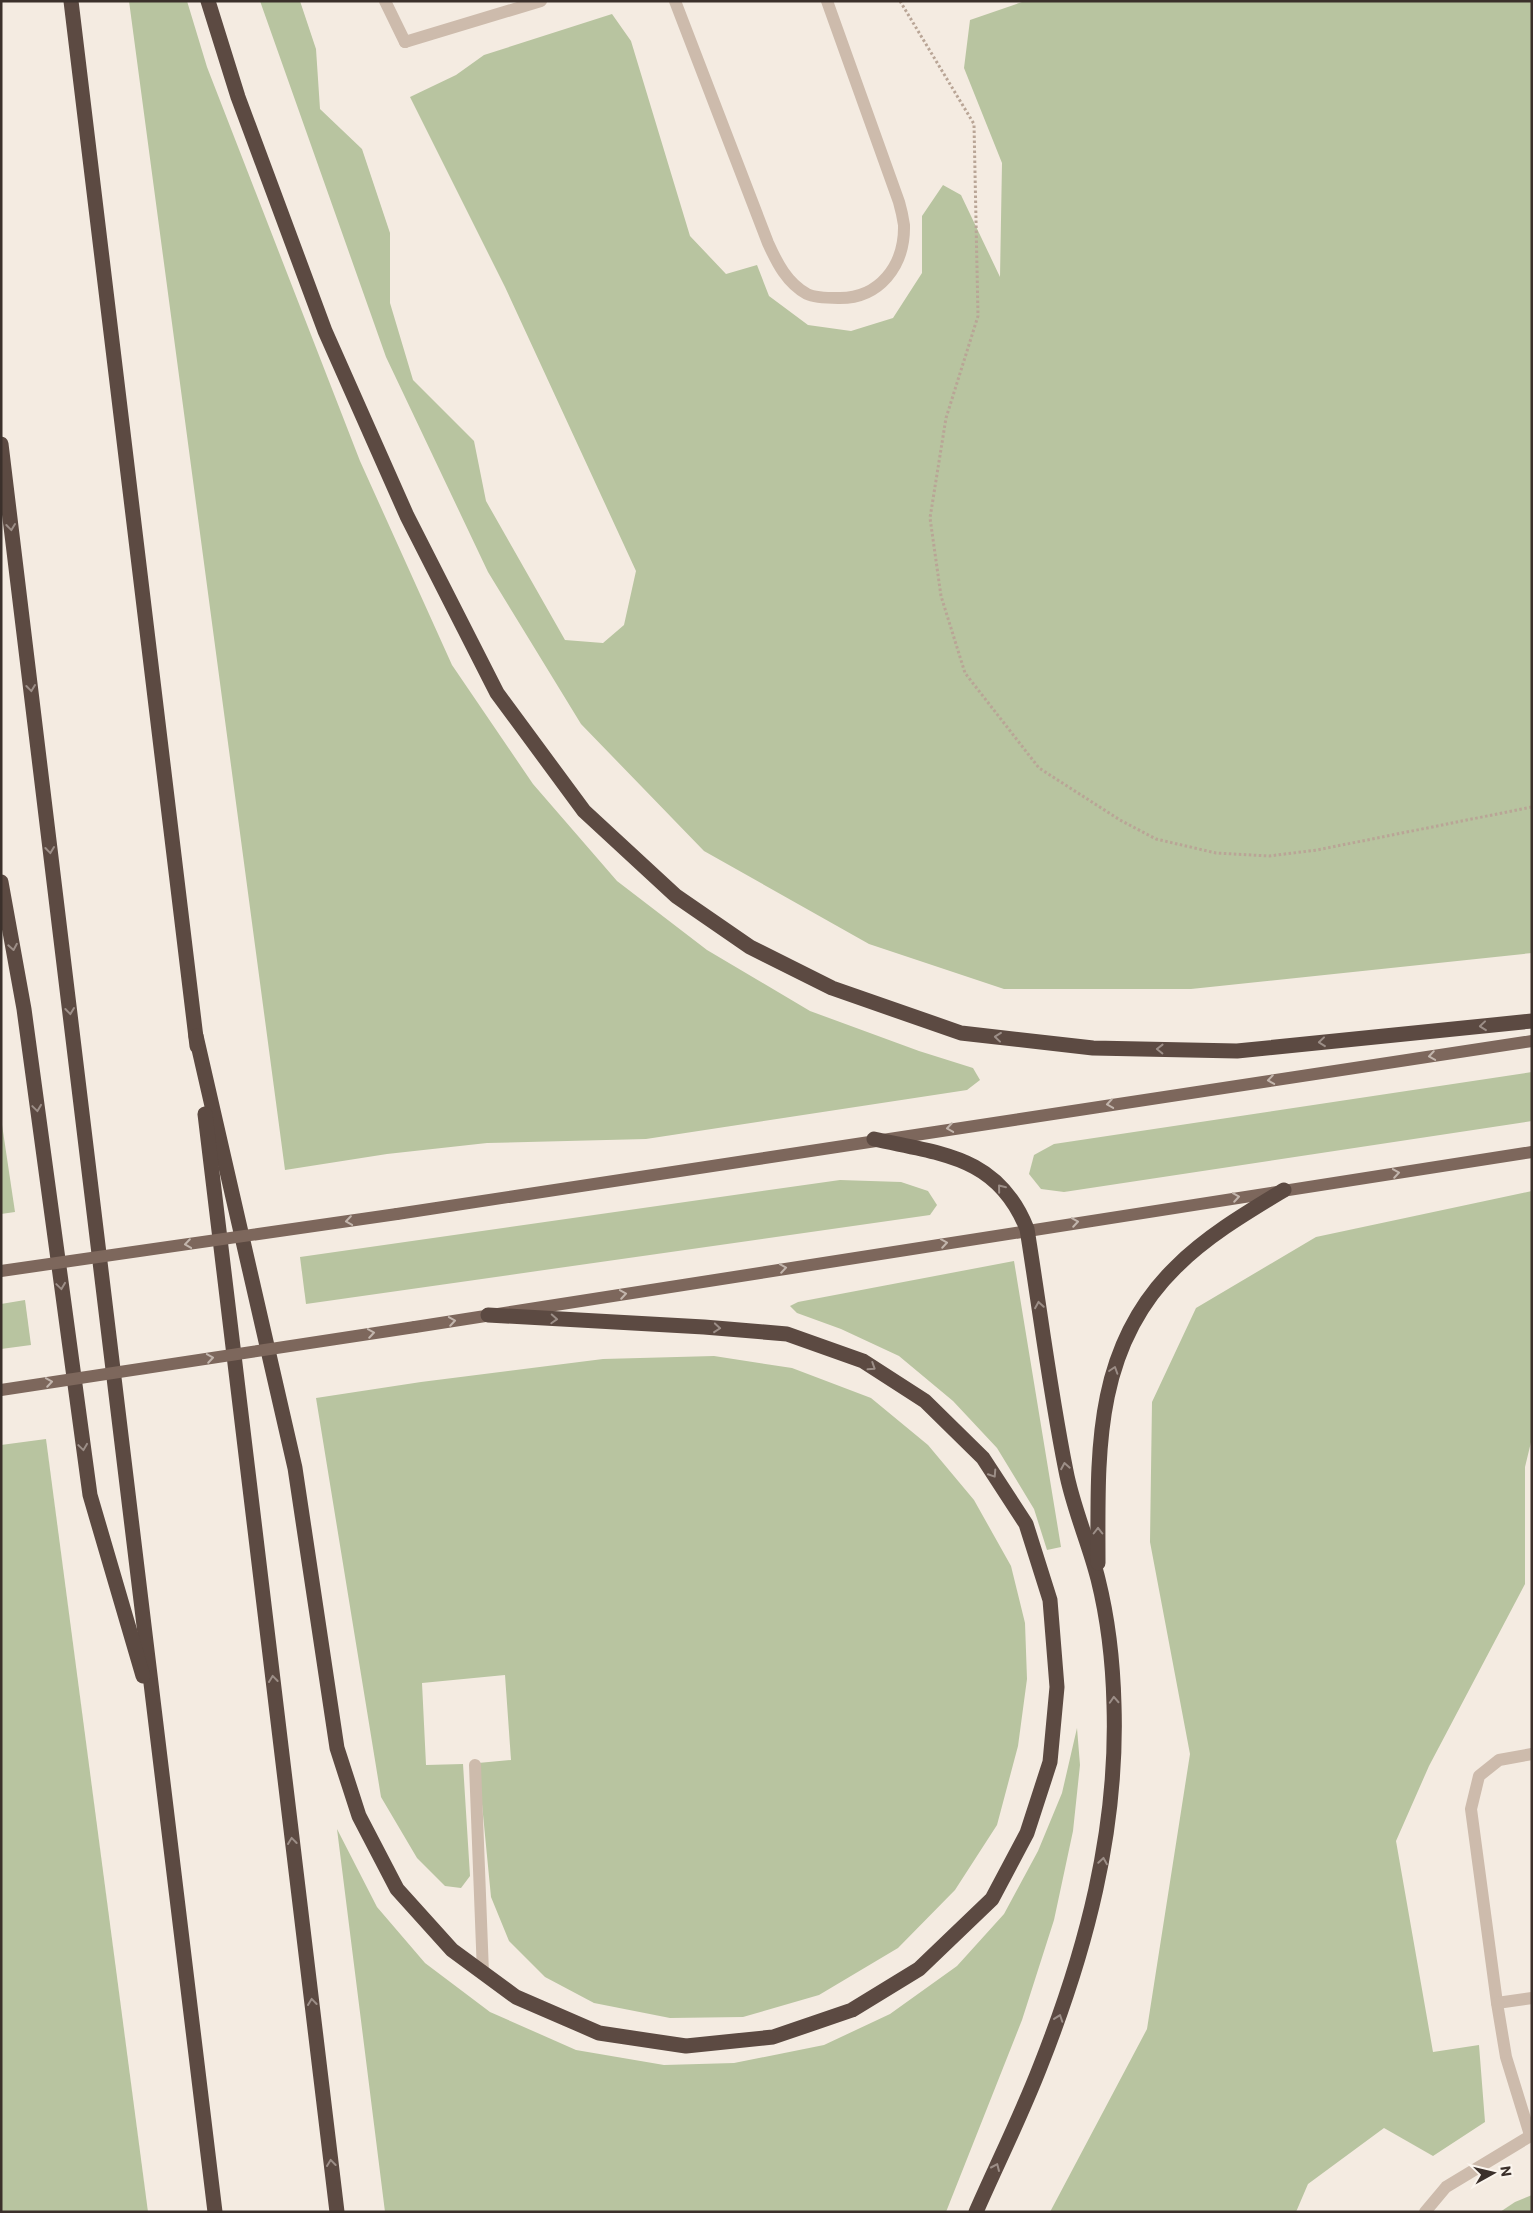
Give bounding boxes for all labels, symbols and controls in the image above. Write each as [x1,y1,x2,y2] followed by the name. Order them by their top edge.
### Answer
[5,523,16,531] one-way arrow
[25,685,36,693] one-way arrow
[44,846,55,854] one-way arrow
[7,943,17,952] one-way arrow
[64,1007,75,1015] one-way arrow
[1479,1020,1487,1031] one-way arrow
[993,1032,1001,1043] one-way arrow
[1317,1036,1325,1047] one-way arrow
[1155,1044,1163,1055] one-way arrow
[1427,1050,1436,1060] one-way arrow
[1267,1074,1275,1085] one-way arrow
[1106,1098,1114,1109] one-way arrow
[31,1104,42,1112] one-way arrow
[945,1122,953,1133] one-way arrow
[1392,1168,1401,1178] one-way arrow
[998,1185,1007,1194] one-way arrow
[1232,1192,1240,1203] one-way arrow
[344,1215,353,1225] one-way arrow
[1072,1217,1080,1228] one-way arrow
[183,1238,191,1249] one-way arrow
[939,1238,948,1248] one-way arrow
[779,1264,788,1274] one-way arrow
[55,1283,66,1291] one-way arrow
[619,1289,627,1300] one-way arrow
[1034,1301,1045,1309] one-way arrow
[551,1313,559,1324] one-way arrow
[448,1316,456,1327] one-way arrow
[713,1322,721,1333] one-way arrow
[366,1329,375,1339] one-way arrow
[206,1353,214,1363] one-way arrow
[867,1361,876,1370] one-way arrow
[1108,1367,1118,1375] one-way arrow
[45,1378,54,1388] one-way arrow
[77,1444,88,1452] one-way arrow
[1061,1461,1071,1470] one-way arrow
[987,1468,996,1477] one-way arrow
[1093,1527,1103,1534] one-way arrow
[268,1675,279,1683] one-way arrow
[1108,1695,1119,1703] one-way arrow
[287,1836,298,1844] one-way arrow
[1097,1857,1107,1866] one-way arrow
[307,1998,318,2006] one-way arrow
[1053,2014,1063,2022] one-way arrow
[1468,2148,1518,2198] north arrow
[326,2159,337,2167] one-way arrow
[989,2163,1000,2172] one-way arrow
[1497,2165,1516,2178] text: N

